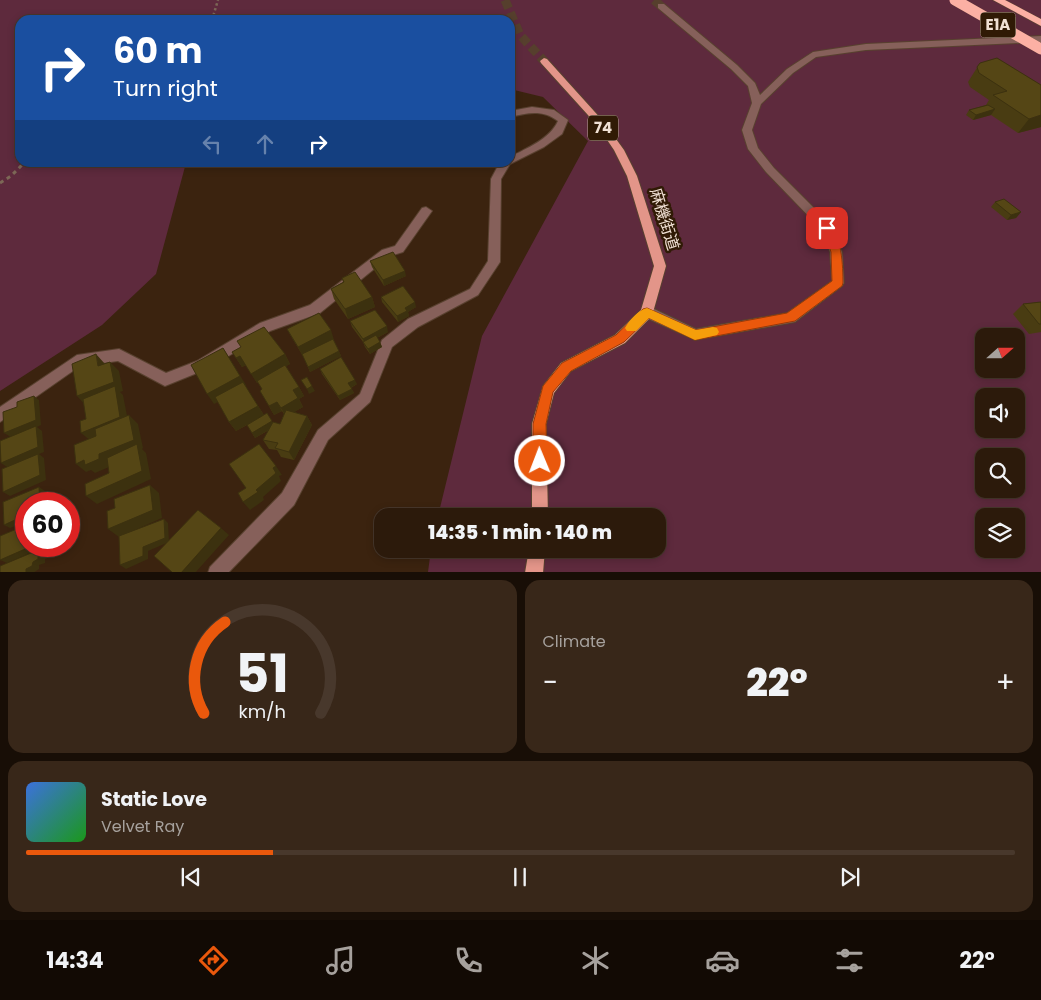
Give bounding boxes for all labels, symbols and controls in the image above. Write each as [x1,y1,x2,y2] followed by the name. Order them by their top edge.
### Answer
[980,12,1016,38] road number: E1A
[113,26,203,75] text: 60 m
[30,35,95,100] icon: right
[113,73,218,104] text: Turn right
[588,116,618,140] road number: 74
[198,130,226,158] icon: left
[251,130,279,158] icon: ahead
[304,130,332,158] icon: right
[644,185,685,253] street label: 麻機街道
[806,207,848,249] pin
[813,214,841,242] icon: arrive
[975,328,1025,378] north arrow
[975,328,1025,558] map controls
[975,388,1025,438] button: sound
[513,434,565,486] position arrow
[975,448,1025,498] button: search
[15,492,80,557] speed limit sign: 60
[975,508,1025,558] button: layers
[428,519,612,546] text: 14:35 · 1 min · 140 m
[543,630,606,653] text: Climate
[236,637,289,710] text: 51
[746,656,808,709] text: 22°
[543,663,558,702] text: −
[996,663,1015,702] text: +
[238,699,286,724] text: km/h
[101,786,207,813] text: Static Love
[101,815,184,838] text: Velvet Ray
[177,863,205,891] icon: previous
[506,863,534,891] icon: pause
[836,863,864,891] icon: next
[196,943,231,978] icon: directions
[323,943,358,978] icon: music
[451,943,486,978] icon: phone
[578,943,613,978] icon: climate
[705,943,740,978] icon: car
[832,943,867,978] icon: filters
[46,945,104,976] text: 14:34
[960,945,995,976] text: 22°

